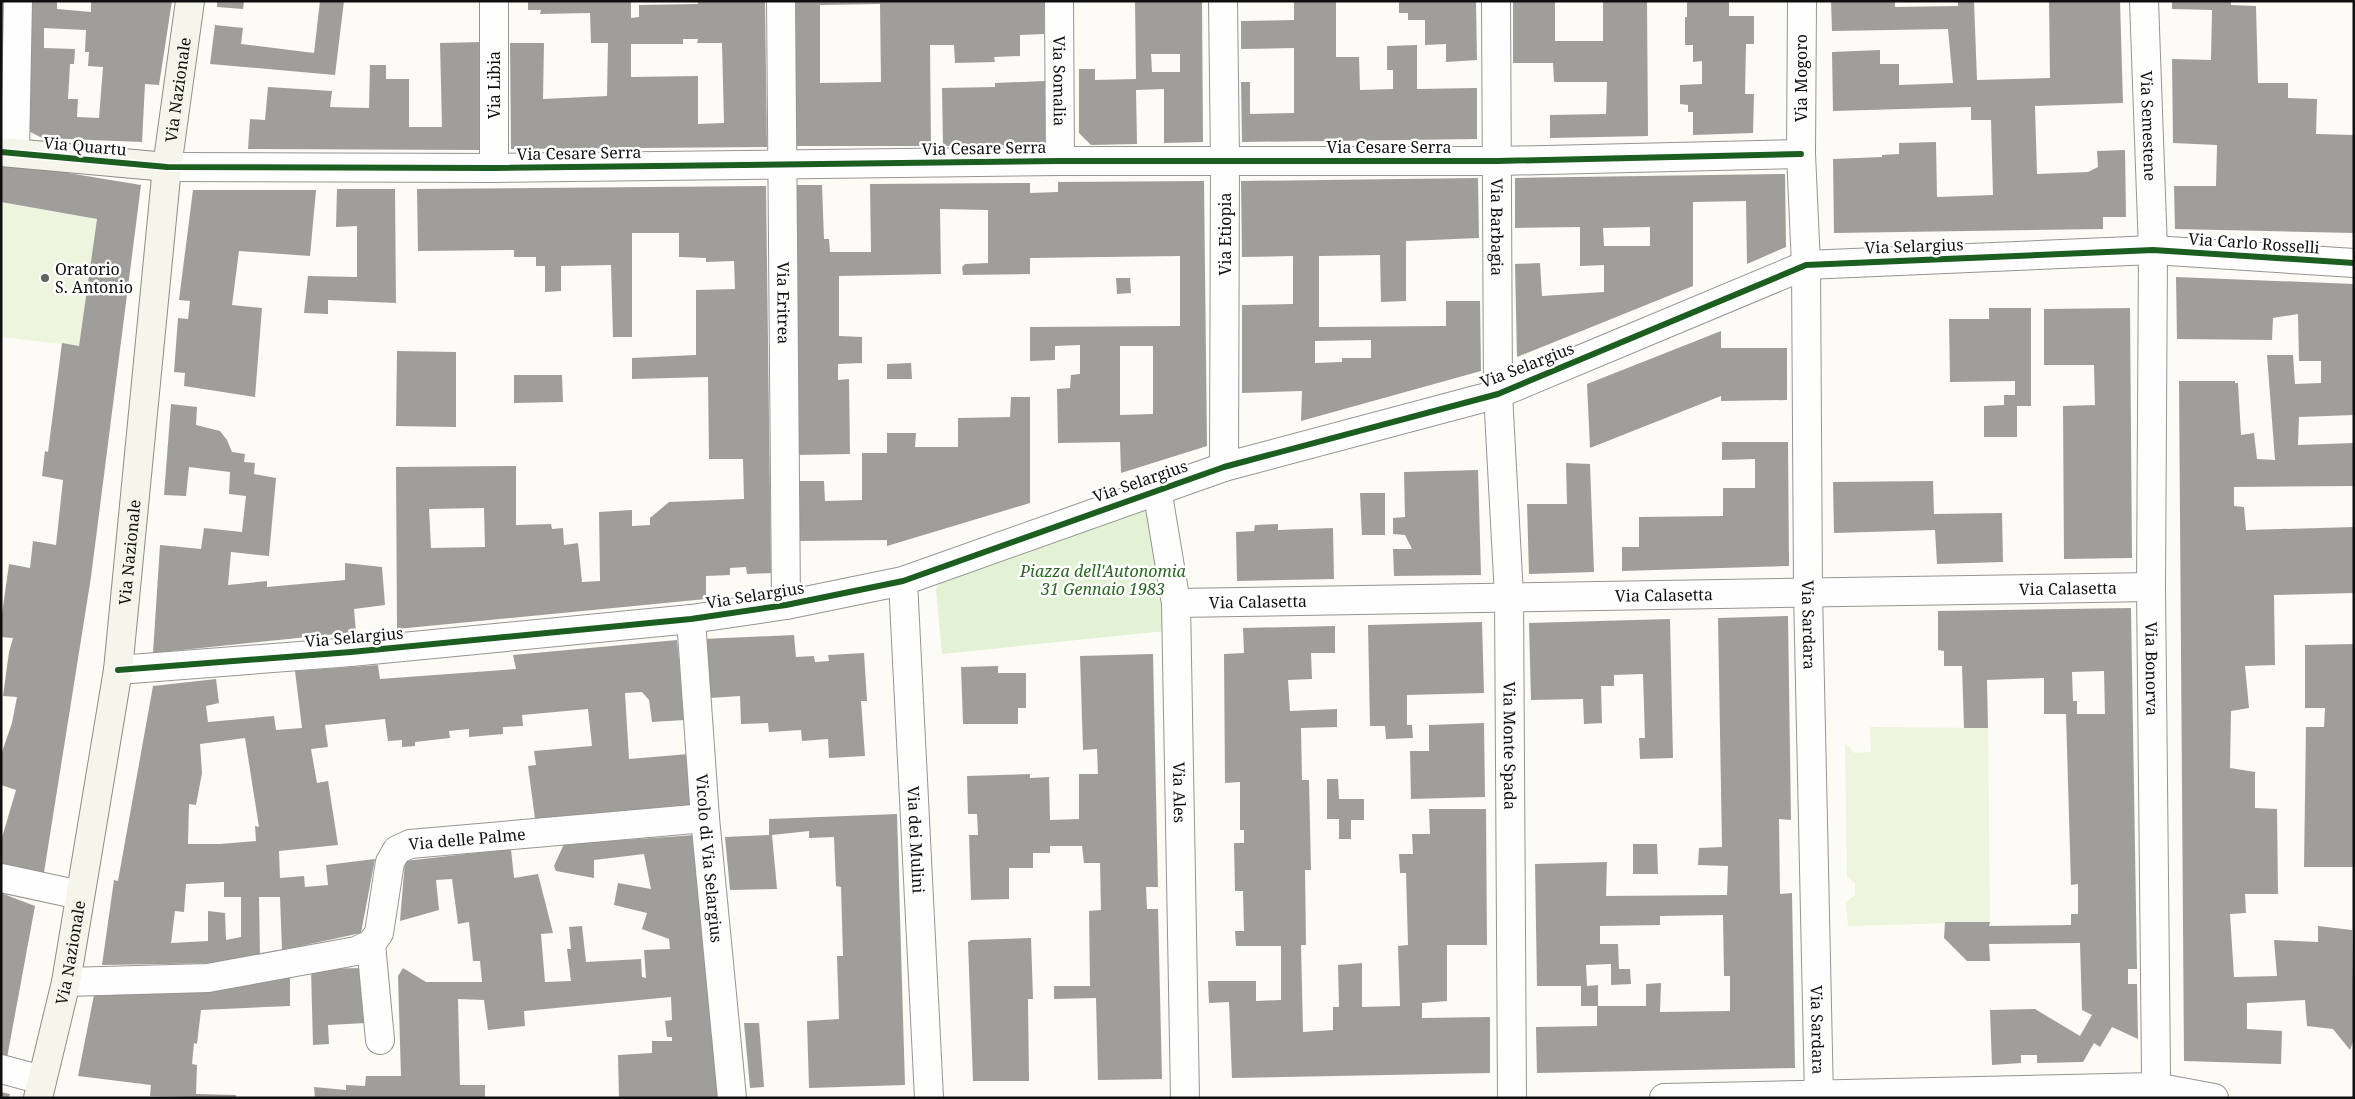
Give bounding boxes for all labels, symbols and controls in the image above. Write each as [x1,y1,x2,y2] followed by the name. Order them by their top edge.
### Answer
[1790,34,1812,122] street label: Via Mogoro
[160,36,196,144] street label: Via Nazionale
[1048,36,1071,126] street label: Via Somalia
[483,51,505,119] street label: Via Libia
[2136,70,2162,181] street label: Via Semestene
[42,131,128,161] street label: Via Quartu
[921,136,1047,160] street label: Via Cesare Serra
[1327,136,1451,158] street label: Via Cesare Serra
[516,141,642,165] street label: Via Cesare Serra
[1486,178,1508,276] street label: Via Barbagia
[1214,193,1236,276] street label: Via Etiopia
[2188,227,2320,259] street label: Via Carlo Rosselli
[1864,233,1964,259] street label: Via Selargius
[55,258,133,298] place label: Oratorio S. Antonio
[772,262,795,344] street label: Via Eritrea
[39,272,51,284] marker: Oratorio S. Antonio
[1477,337,1577,393] street label: Via Selargius
[1090,454,1190,508] street label: Via Selargius
[113,498,146,606] street label: Via Nazionale
[1019,560,1187,600] park label: Piazza dell'Autonomia 31 Gennaio 1983
[704,576,806,614] street label: Via Selargius
[2019,577,2117,600] street label: Via Calasetta
[1797,580,1821,670] street label: Via Sardara
[1615,583,1713,607] street label: Via Calasetta
[1209,590,1307,613] street label: Via Calasetta
[304,622,404,652] street label: Via Selargius
[2140,622,2163,716] street label: Via Bonorva
[1499,681,1521,810] street label: Via Monte Spada
[1168,762,1191,823] street label: Via Ales
[691,773,728,944] street label: Vicolo di Via Selargius
[902,785,930,894] street label: Via dei Mulini
[408,823,527,855] street label: Via delle Palme
[50,899,90,1007] street label: Via Nazionale
[1806,985,1829,1075] street label: Via Sardara

